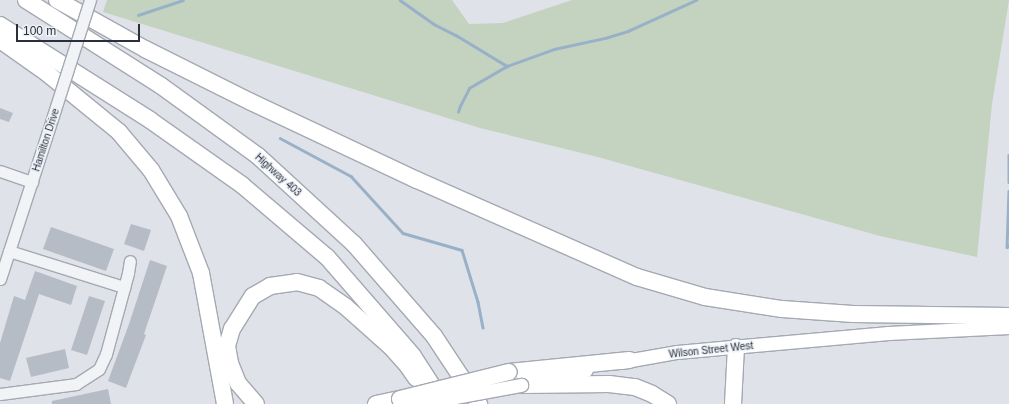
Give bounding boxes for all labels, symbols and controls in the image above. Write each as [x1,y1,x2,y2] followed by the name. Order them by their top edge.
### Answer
[18,16,142,42] scale bar
[23,24,56,38] text: 100 m
[30,107,62,173] street label: Hamilton Drive
[253,151,303,199] street label: Highway 403
[668,340,754,360] street label: Wilson Street West

